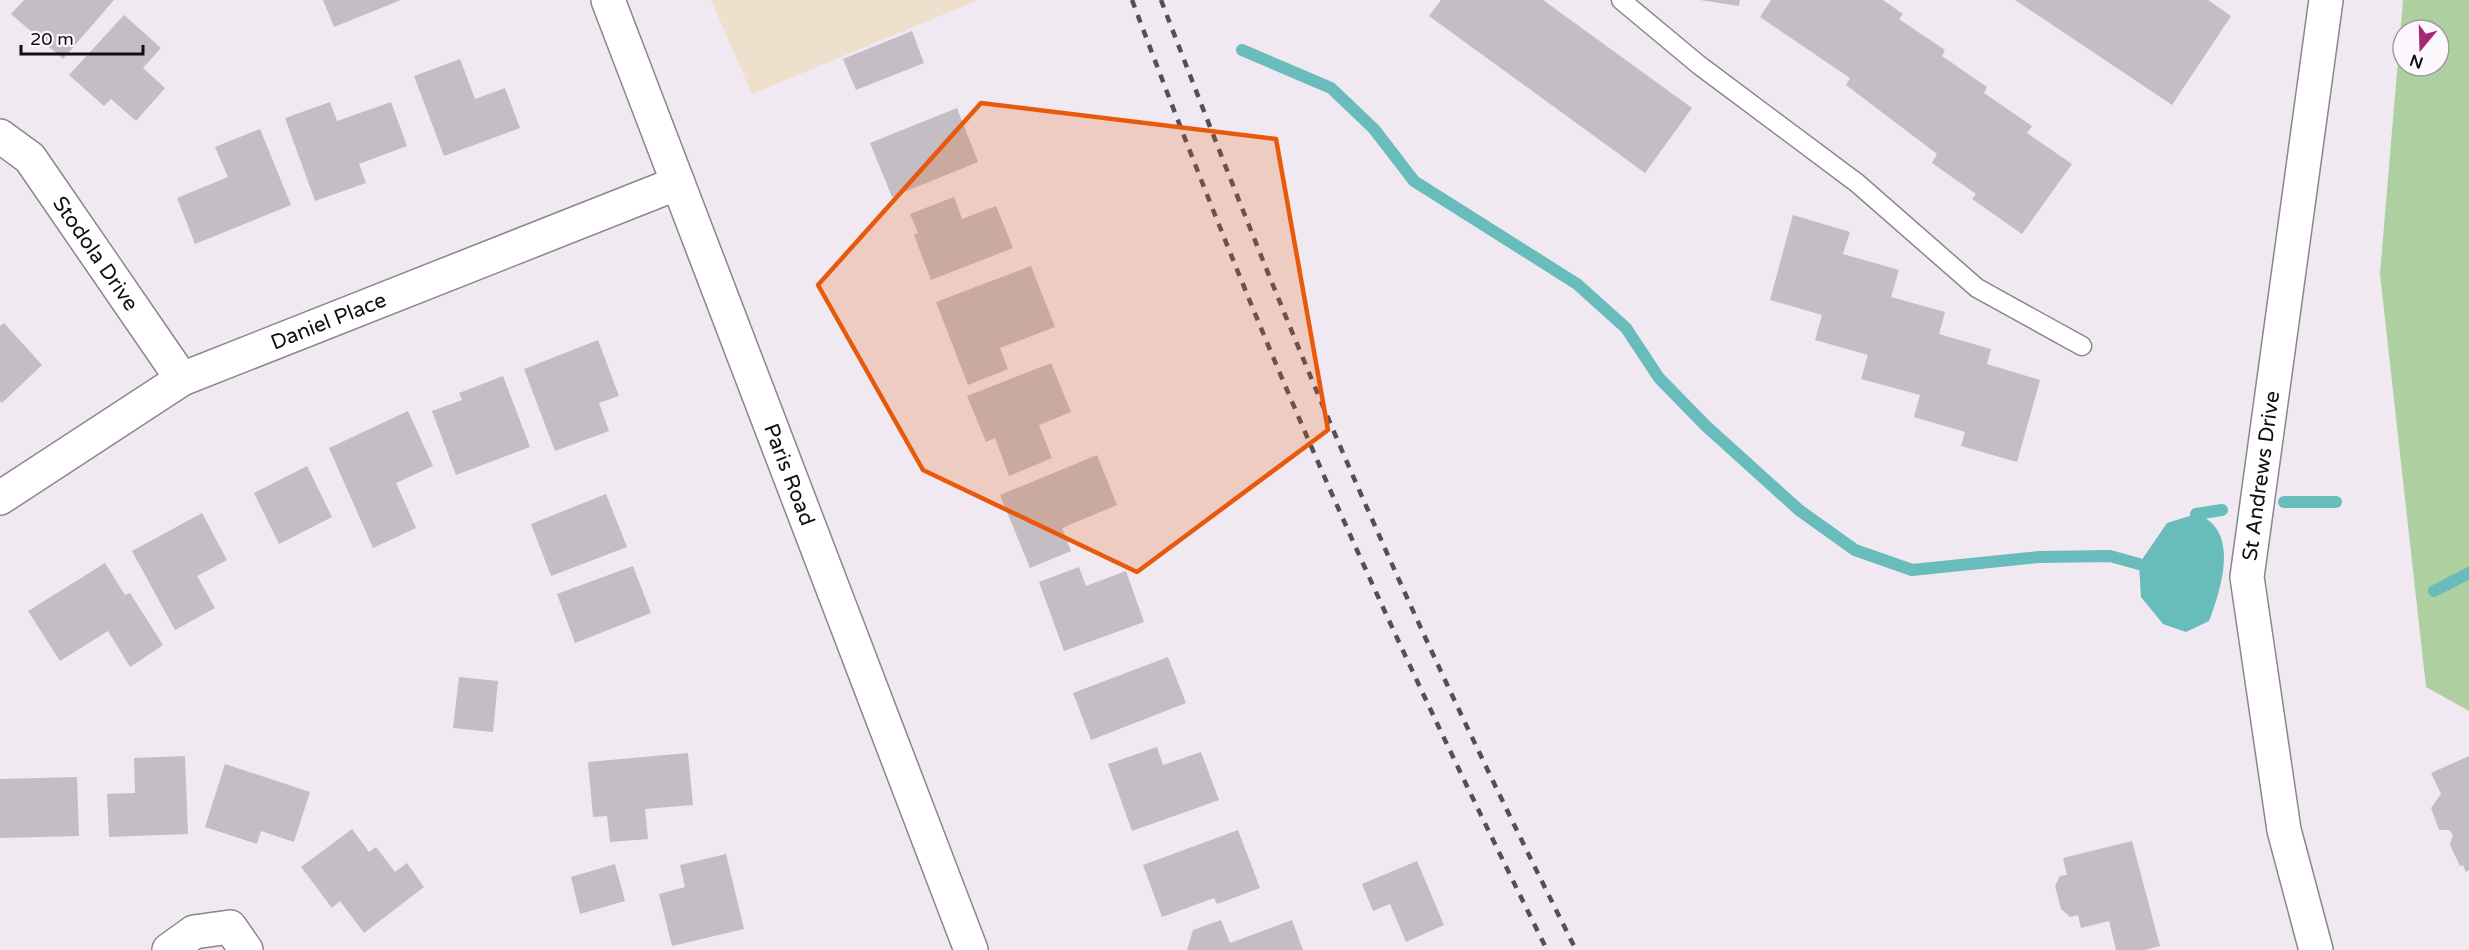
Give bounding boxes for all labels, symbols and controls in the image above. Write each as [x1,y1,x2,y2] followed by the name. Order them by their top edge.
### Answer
[21,18,142,56] scale bar
[2391,18,2451,78] north arrow
[30,28,74,50] text: 20 m
[2407,50,2426,73] text: N
[48,191,144,316] street label: Stodola Drive
[267,287,390,355] street label: Daniel Place
[2237,389,2285,562] street label: St Andrews Drive
[759,420,820,529] street label: Paris Road

